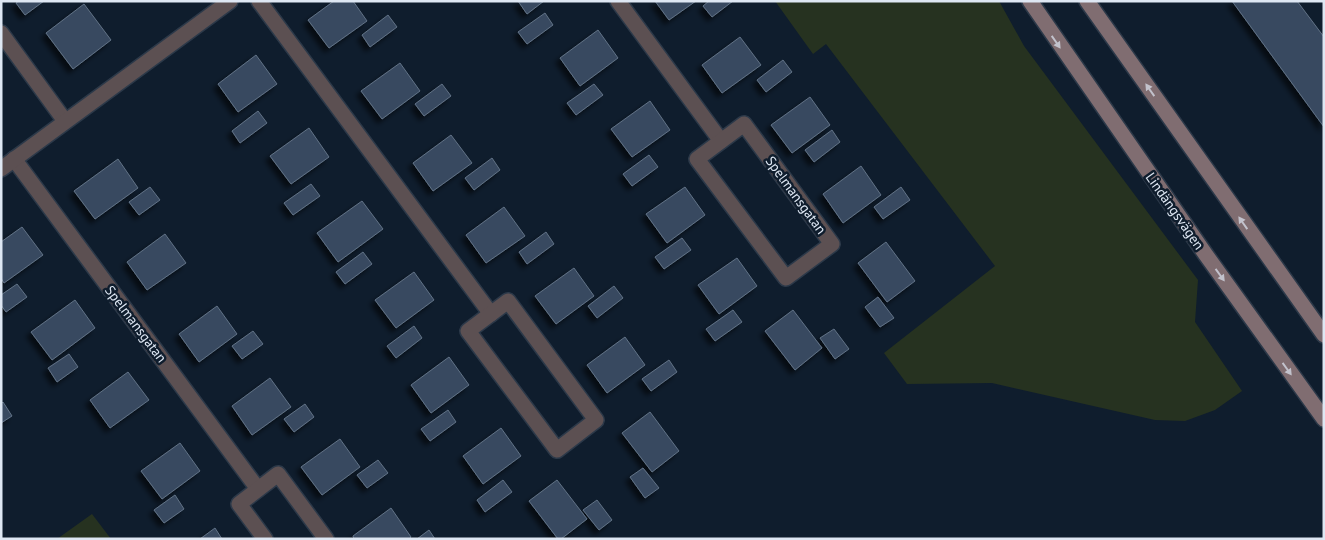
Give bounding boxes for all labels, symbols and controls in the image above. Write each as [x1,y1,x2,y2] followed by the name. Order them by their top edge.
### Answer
[1051,35,1061,49] one-way arrow
[1145,83,1155,97] one-way arrow
[762,153,830,237] street label: Spelmansgatan
[1142,169,1208,253] street label: Lindängsvägen
[1238,216,1248,230] one-way arrow
[1215,268,1225,282] one-way arrow
[101,282,171,366] street label: Spelmansgatan
[1282,362,1292,376] one-way arrow

